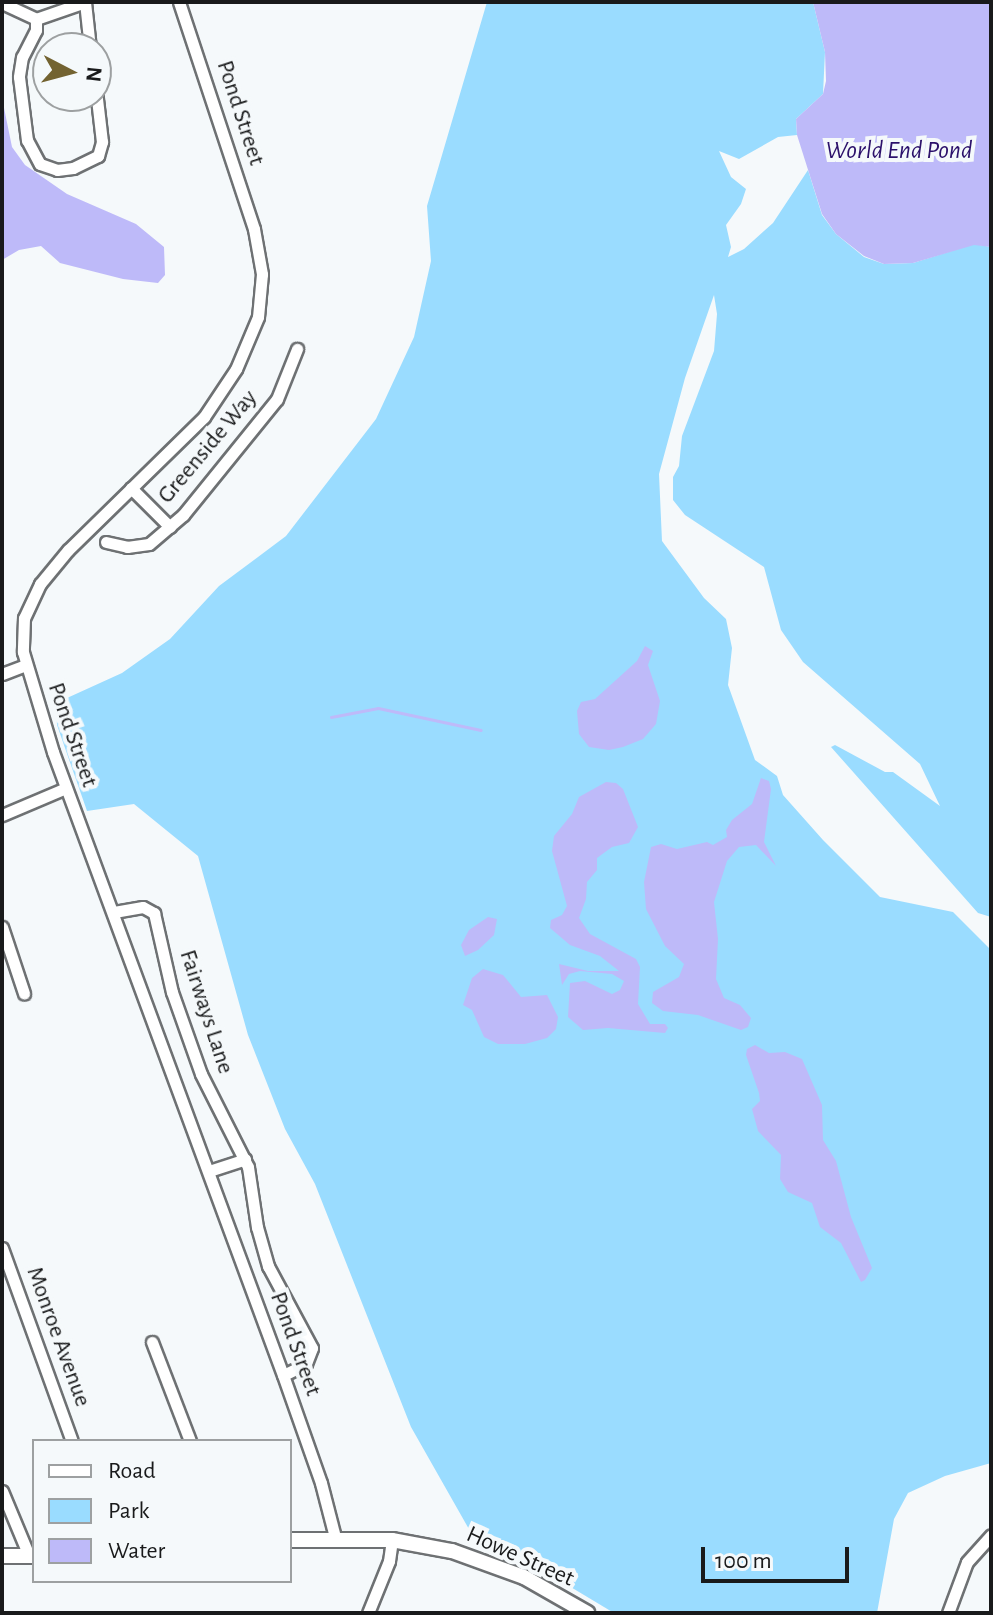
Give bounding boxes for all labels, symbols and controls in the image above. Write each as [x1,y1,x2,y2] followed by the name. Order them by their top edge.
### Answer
[32,32,112,112] north arrow
[210,57,270,169] street label: Pond Street
[82,66,106,83] text: N
[826,135,972,167] water label: World End Pond
[152,384,264,510] street label: Greenside Way
[41,679,103,791] street label: Pond Street
[172,946,240,1078] street label: Fairways Lane
[19,1263,97,1411] street label: Monroe Avenue
[263,1288,327,1400] street label: Pond Street
[32,1439,292,1583] legend
[108,1459,156,1483] text: Road
[108,1499,149,1523] text: Park
[462,1521,578,1593] street label: Howe Street
[705,1531,853,1581] scale bar
[108,1539,165,1563] text: Water
[715,1549,772,1573] text: 100 m

